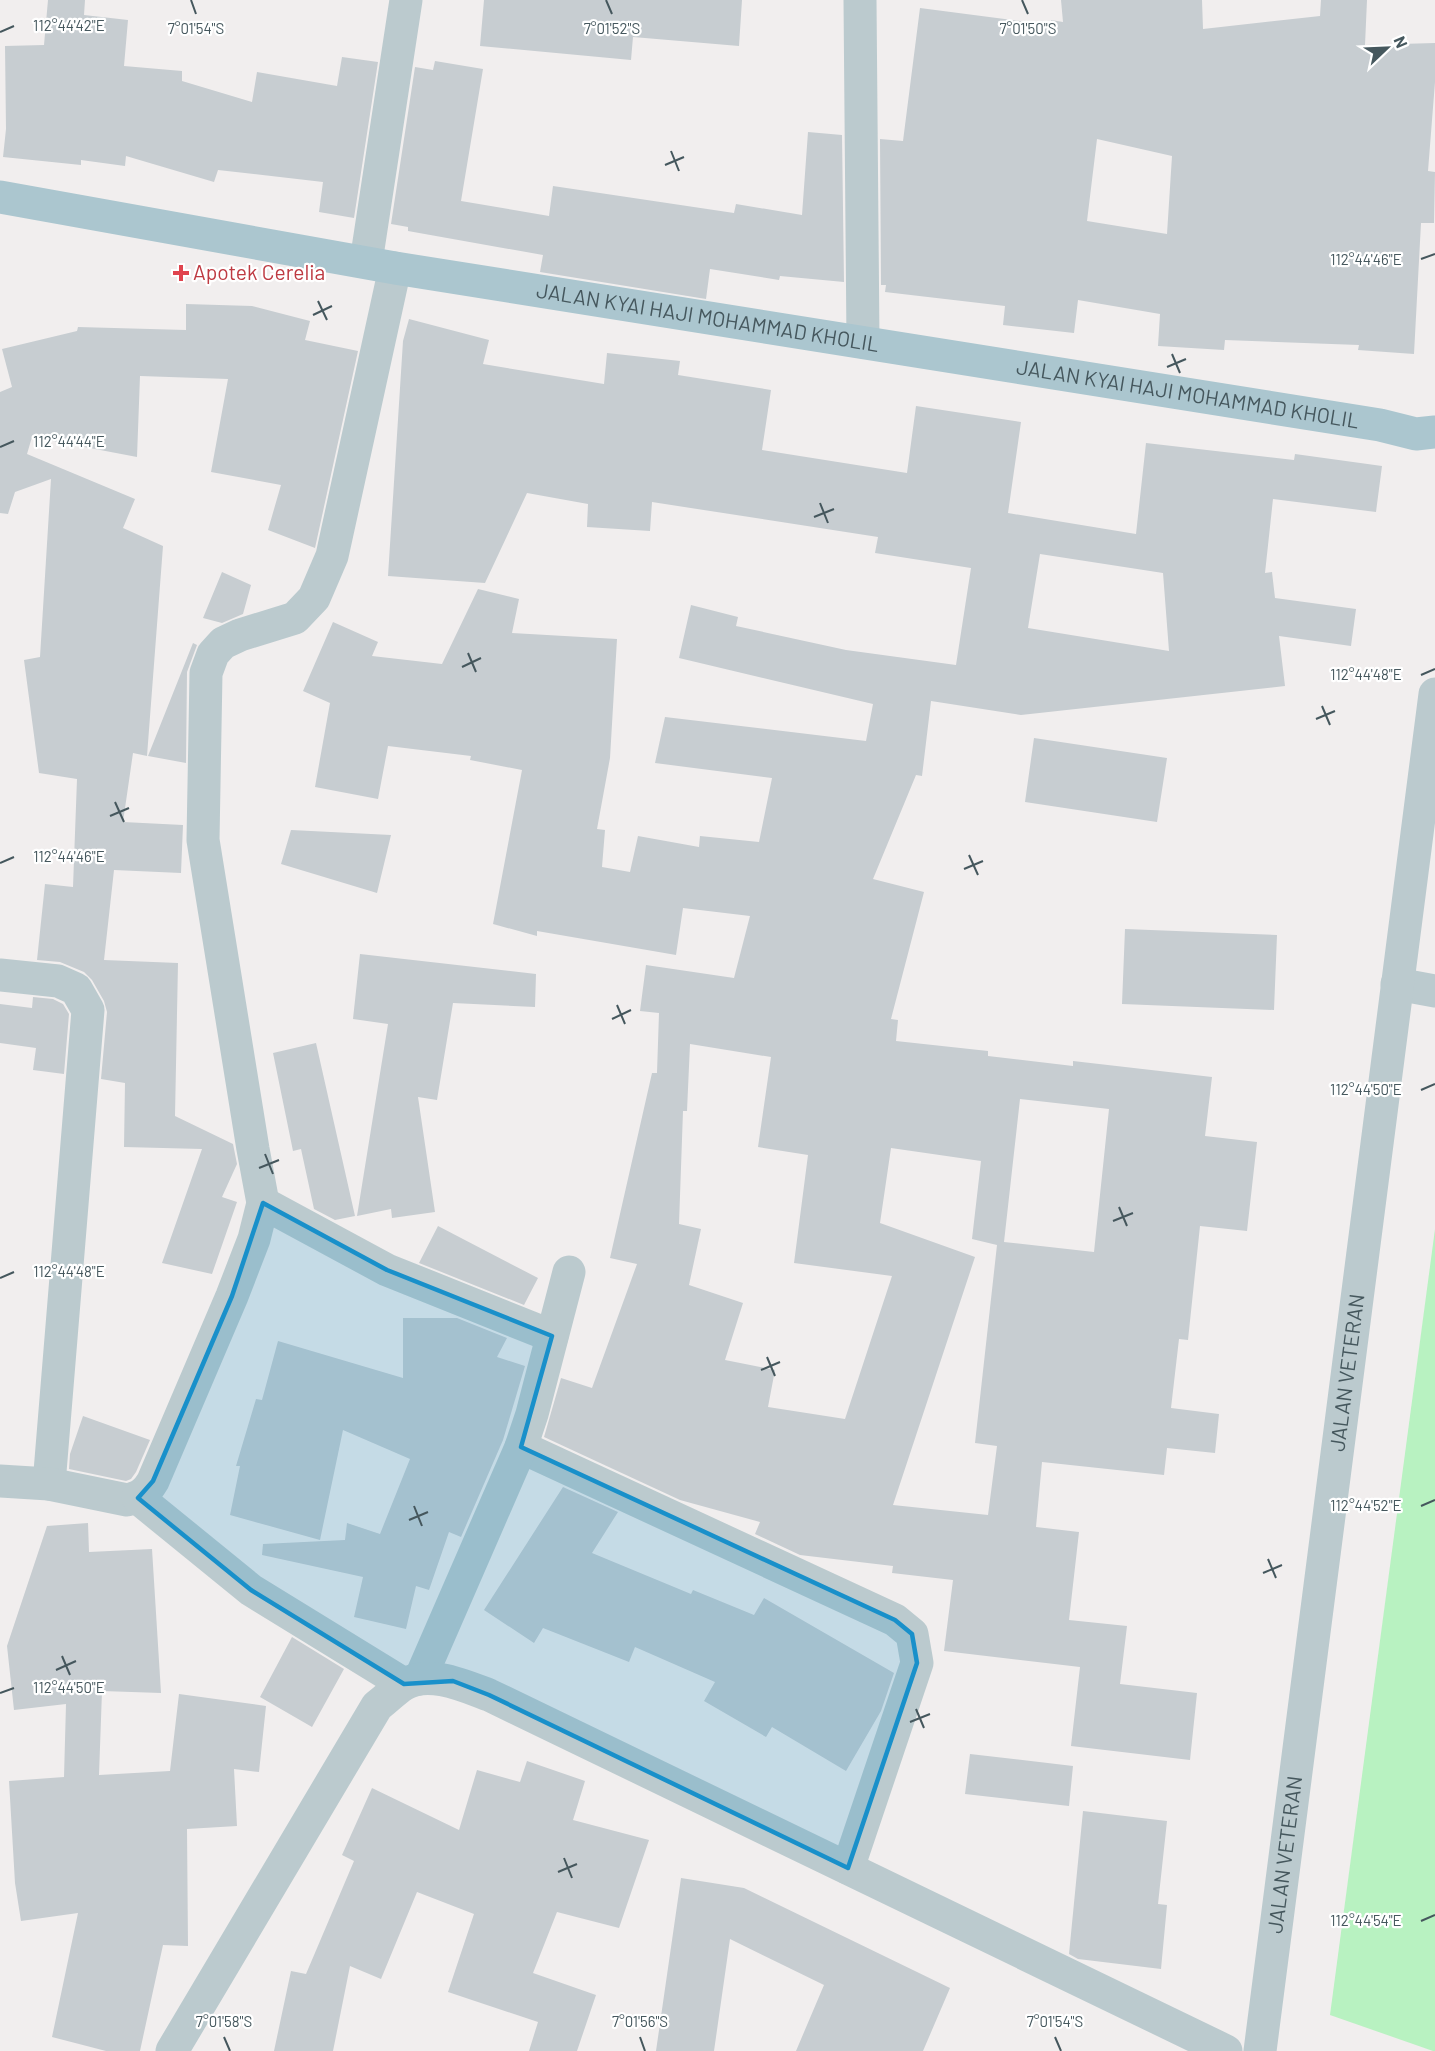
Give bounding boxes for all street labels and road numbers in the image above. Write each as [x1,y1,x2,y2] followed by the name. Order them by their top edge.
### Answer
[535,277,881,356] street label: JALAN KYAI HAJI MOHAMMAD KHOLIL
[1015,353,1361,432] street label: JALAN KYAI HAJI MOHAMMAD KHOLIL
[1323,1292,1369,1453] street label: JALAN VETERAN
[1261,1774,1306,1935] street label: JALAN VETERAN

